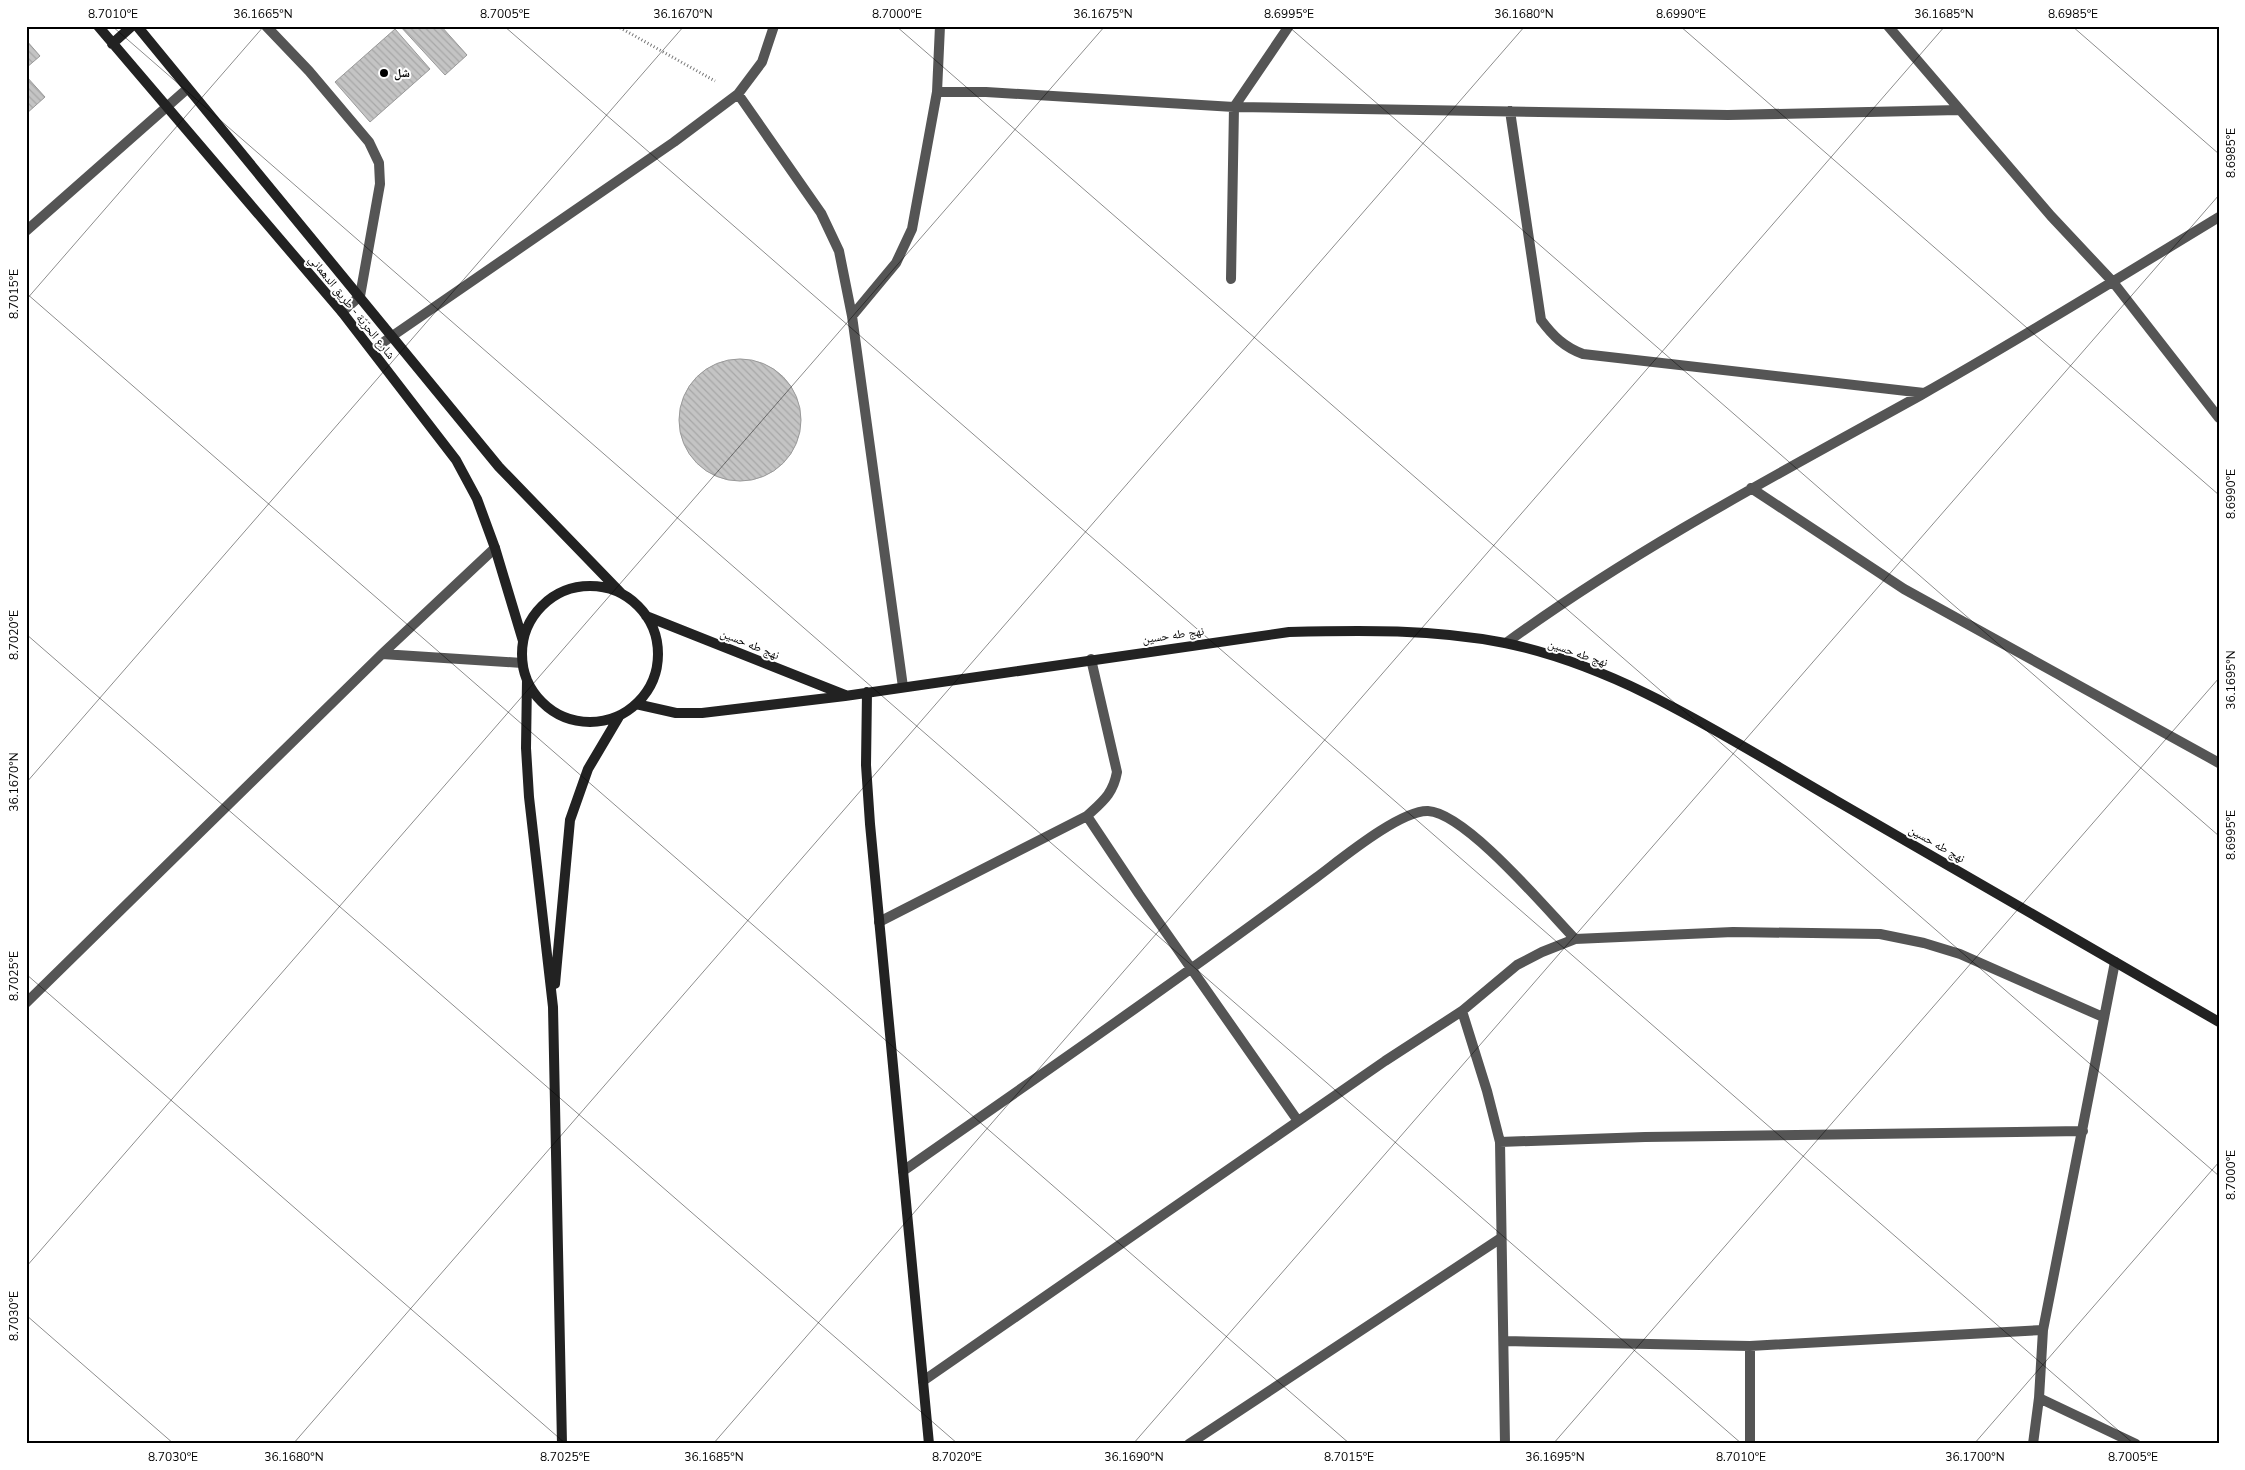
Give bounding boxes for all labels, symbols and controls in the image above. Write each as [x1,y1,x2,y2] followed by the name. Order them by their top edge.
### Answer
[88,6,138,22] text: 8.7010°E
[233,6,293,22] text: 36.1665°N
[480,6,530,22] text: 8.7005°E
[653,6,713,22] text: 36.1670°N
[872,6,922,22] text: 8.7000°E
[1073,6,1133,22] text: 36.1675°N
[1264,6,1314,22] text: 8.6995°E
[1494,6,1554,22] text: 36.1680°N
[1656,6,1706,22] text: 8.6990°E
[1914,6,1974,22] text: 36.1685°N
[2048,6,2098,22] text: 8.6985°E
[394,65,410,81] place label: شل
[378,67,390,79] marker: شل
[2223,128,2239,178] text: 8.6985°E
[303,252,399,364] street label: شارع الحرّيّة - طريق الدهماني
[6,269,22,319] text: 8.7015°E
[2223,469,2239,519] text: 8.6990°E
[6,610,22,660] text: 8.7020°E
[1141,623,1205,647] street label: نهج طه حسين
[718,625,782,663] street label: نهج طه حسين
[1546,635,1610,671] street label: نهج طه حسين
[2223,650,2239,710] text: 36.1695°N
[6,752,22,812] text: 36.1670°N
[2223,810,2239,860] text: 8.6995°E
[1906,821,1968,867] street label: نهج طه حسين
[6,951,22,1001] text: 8.7025°E
[2223,1150,2239,1200] text: 8.7000°E
[6,1291,22,1341] text: 8.7030°E
[148,1449,198,1465] text: 8.7030°E
[264,1449,324,1465] text: 36.1680°N
[540,1449,590,1465] text: 8.7025°E
[684,1449,744,1465] text: 36.1685°N
[932,1449,982,1465] text: 8.7020°E
[1104,1449,1164,1465] text: 36.1690°N
[1324,1449,1374,1465] text: 8.7015°E
[1525,1449,1585,1465] text: 36.1695°N
[1716,1449,1766,1465] text: 8.7010°E
[1945,1449,2005,1465] text: 36.1700°N
[2108,1449,2158,1465] text: 8.7005°E

